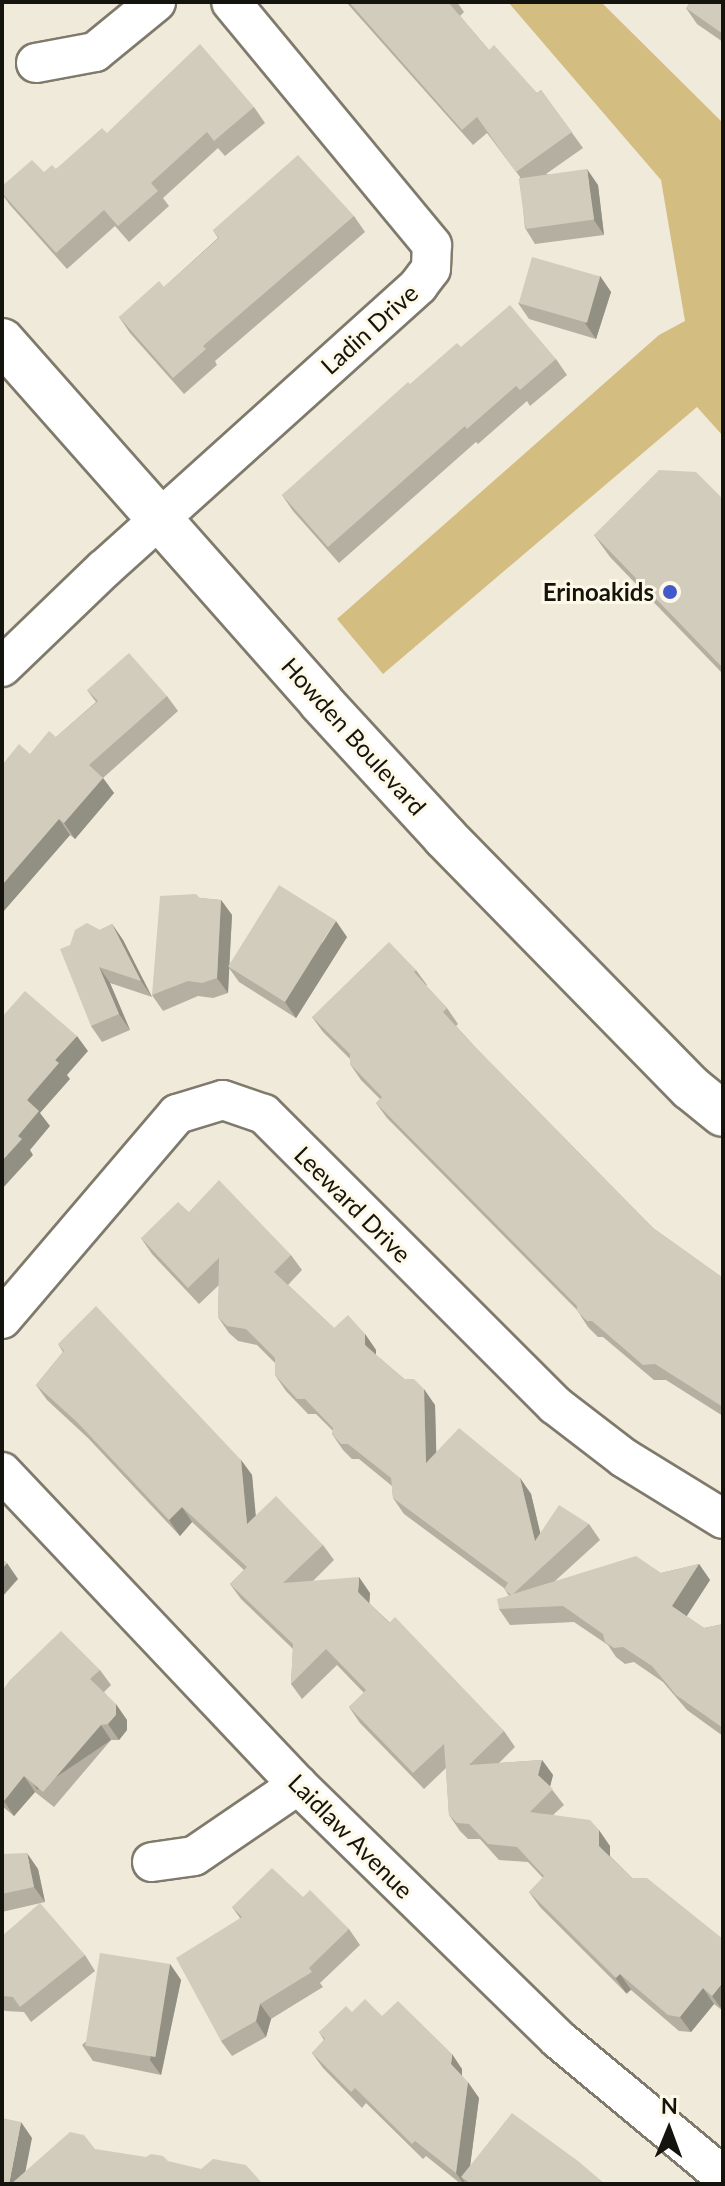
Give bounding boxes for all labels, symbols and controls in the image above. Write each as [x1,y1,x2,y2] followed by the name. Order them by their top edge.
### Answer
[315,278,423,380] street label: Ladin Drive
[543,578,654,606] place label: Erinoakids
[661,583,679,601] marker: Erinoakids
[276,651,432,821] street label: Howden Boulevard
[289,1140,417,1268] street label: Leeward Drive
[282,1767,420,1905] street label: Laidlaw Avenue
[629,2090,709,2170] north arrow
[661,2092,678,2119] text: N

